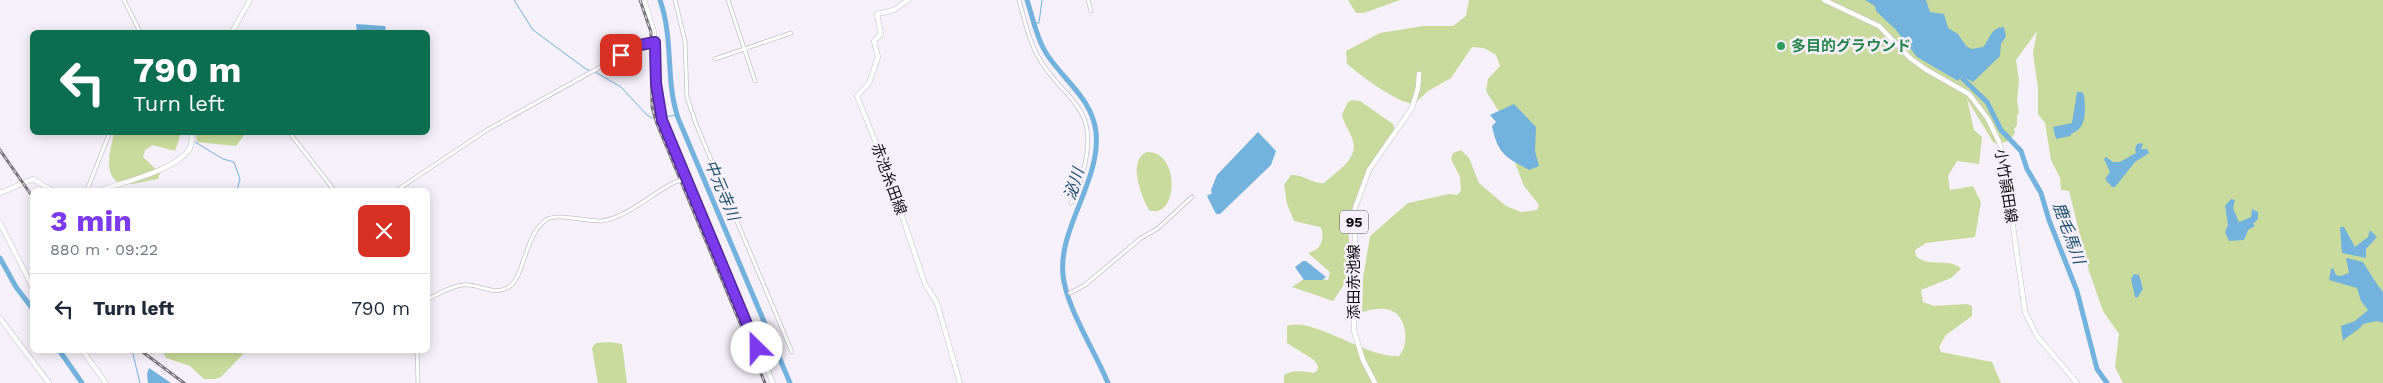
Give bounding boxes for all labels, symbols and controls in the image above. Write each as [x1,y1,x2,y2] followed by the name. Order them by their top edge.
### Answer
[600,34,642,76] pin
[1791,37,1911,55] place label: 多目的グラウンド
[1775,40,1787,52] marker: 多目的グラウンド
[607,41,635,69] icon: arrive
[133,49,241,91] text: 790 m
[50,50,115,115] icon: left
[133,91,225,116] text: Turn left
[868,141,910,217] street label: 赤池糸田線
[1991,148,2021,224] street label: 小竹頴田線
[701,157,744,225] water label: 中元寺川
[1060,164,1088,202] water label: 泌川
[2049,200,2090,268] water label: 鹿毛馬川
[50,203,132,238] text: 3 min
[358,205,410,257] button: close
[1340,210,1368,233] road number: 95
[50,240,158,259] text: 880 m · 09:22
[1345,244,1363,320] street label: 添田赤池線
[50,295,78,323] icon: left
[93,297,174,320] text: Turn left
[351,297,410,320] text: 790 m
[730,321,782,373] position arrow

